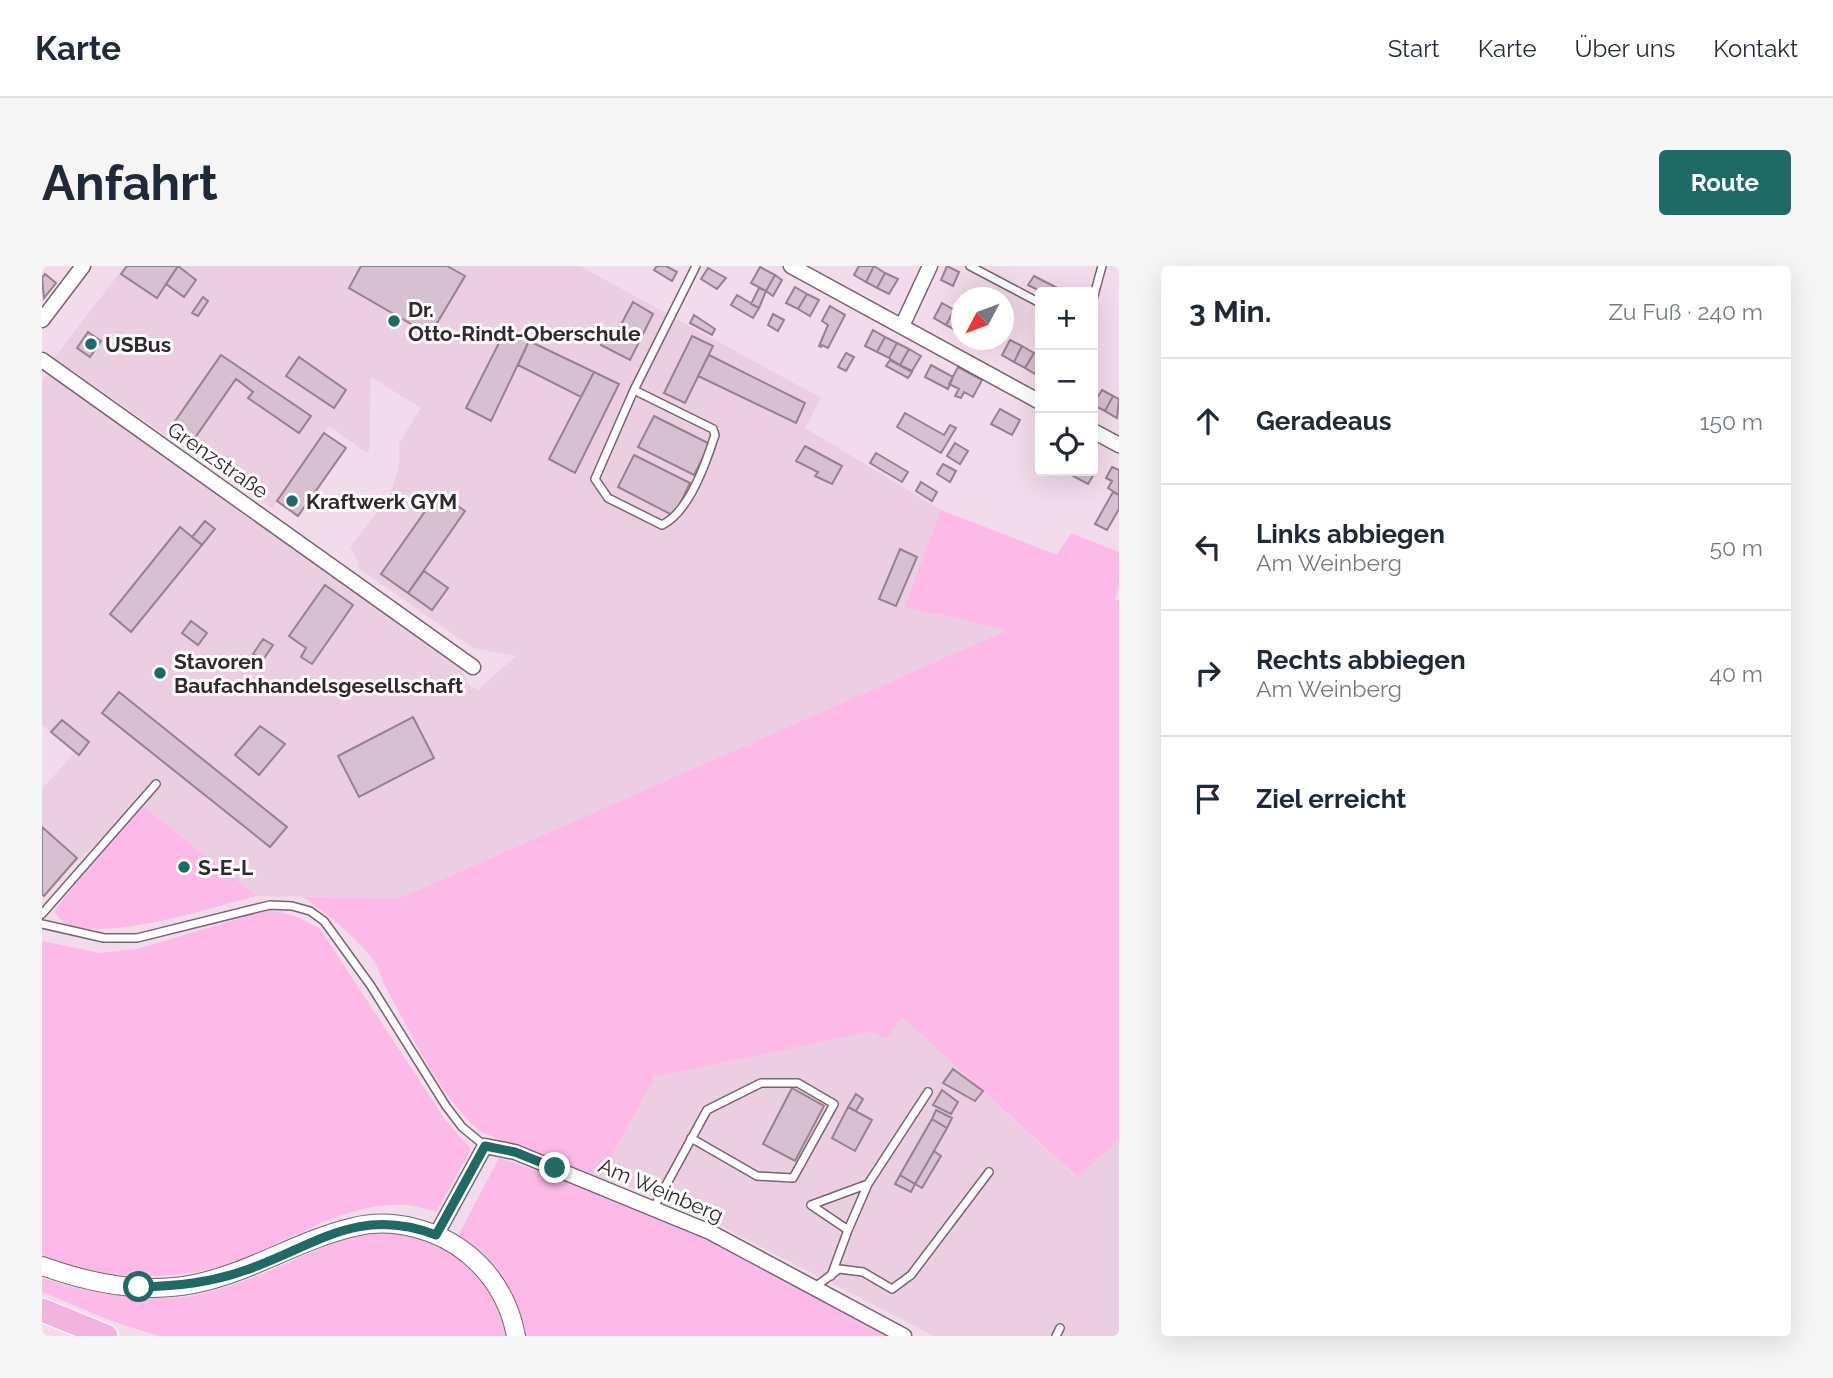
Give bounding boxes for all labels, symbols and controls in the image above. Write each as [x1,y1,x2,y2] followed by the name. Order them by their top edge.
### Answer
[35,29,121,68] text: Karte
[1388,34,1440,63] text: Start
[1478,34,1537,63] text: Karte
[1575,34,1675,63] text: Über uns
[1713,34,1798,63] text: Kontakt
[1659,150,1791,215] button: Route
[42,154,218,211] text: Anfahrt
[951,287,1014,350] north arrow
[1035,287,1098,476] map controls
[1035,287,1098,350] button: +
[1189,294,1271,329] text: 3 Min.
[408,297,641,346] place label: Dr. Otto-Rindt-Oberschule
[1608,298,1763,325] text: Zu Fuß · 240 m
[386,313,402,329] marker: Dr. Otto-Rindt-Oberschule
[105,332,171,357] place label: USBus
[83,336,99,352] marker: USBus
[1035,350,1098,413] button: −
[1189,402,1227,440] icon: ahead
[1256,406,1392,436] text: Geradeaus
[1700,408,1763,435] text: 150 m
[1035,413,1098,476] button: locate
[163,416,273,504] street label: Grenzstraße
[306,489,457,514] place label: Kraftwerk GYM
[284,493,300,509] marker: Kraftwerk GYM
[1256,519,1445,549] text: Links abbiegen
[1189,528,1227,566] icon: left
[1709,534,1763,561] text: 50 m
[1256,549,1402,576] text: Am Weinberg
[1256,645,1466,675] text: Rechts abbiegen
[174,649,463,698] place label: Stavoren Baufachhandelsgesellschaft
[1189,654,1227,692] icon: right
[1709,660,1763,687] text: 40 m
[152,665,168,681] marker: Stavoren Baufachhandelsgesellschaft
[1256,675,1402,702] text: Am Weinberg
[1189,780,1227,818] icon: arrive
[1256,784,1406,814] text: Ziel erreicht
[198,855,254,880] place label: S-E-L
[176,859,192,875] marker: S-E-L
[539,1152,570,1183] route end
[595,1152,727,1228] street label: Am Weinberg
[123,1271,154,1302] route start

